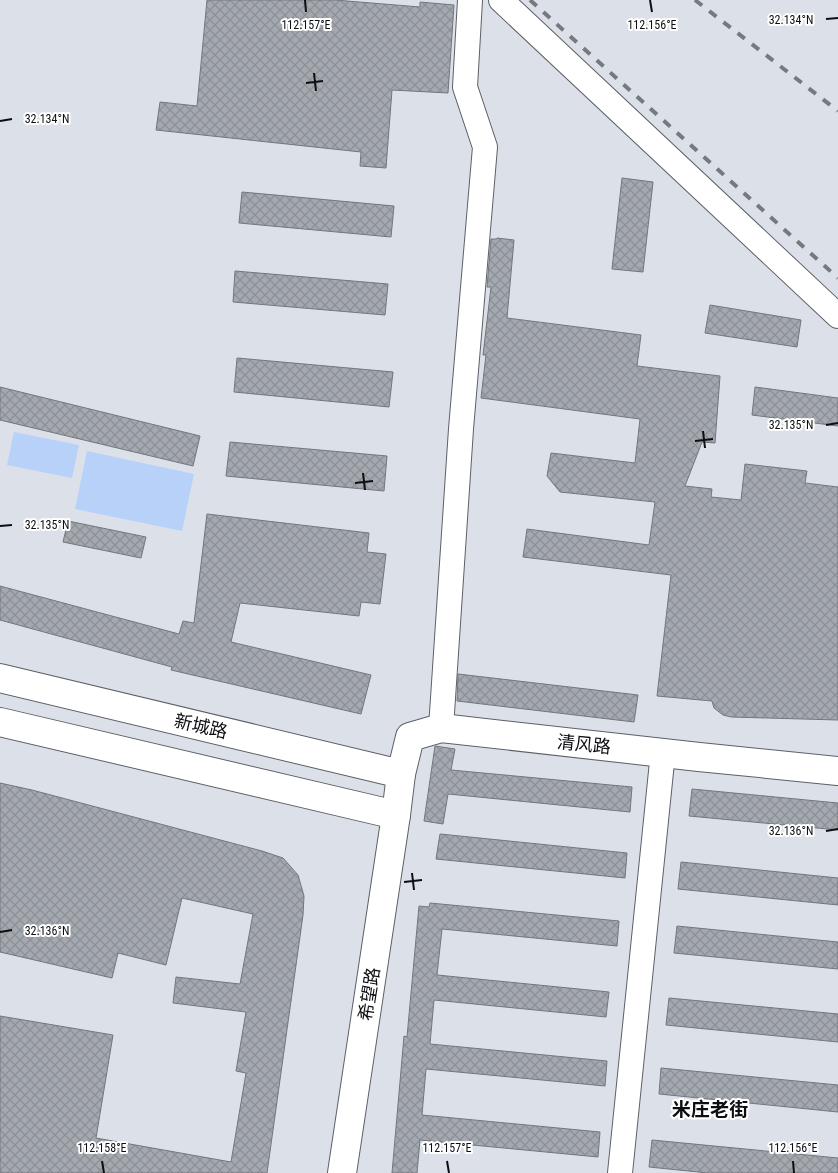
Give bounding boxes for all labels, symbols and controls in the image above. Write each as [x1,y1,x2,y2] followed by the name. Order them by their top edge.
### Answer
[769,13,813,27] text: 32.134°N
[281,18,331,32] text: 112.157°E
[627,18,677,32] text: 112.156°E
[25,112,69,126] text: 32.134°N
[769,418,813,432] text: 32.135°N
[25,518,69,532] text: 32.135°N
[172,710,230,742] street label: 新城路
[556,731,612,757] street label: 清风路
[769,824,813,838] text: 32.136°N
[25,924,69,938] text: 32.136°N
[354,966,384,1022] street label: 希望路
[672,1098,748,1121] district label: 米庄老街
[77,1141,127,1155] text: 112.158°E
[422,1141,472,1155] text: 112.157°E
[768,1141,818,1155] text: 112.156°E

